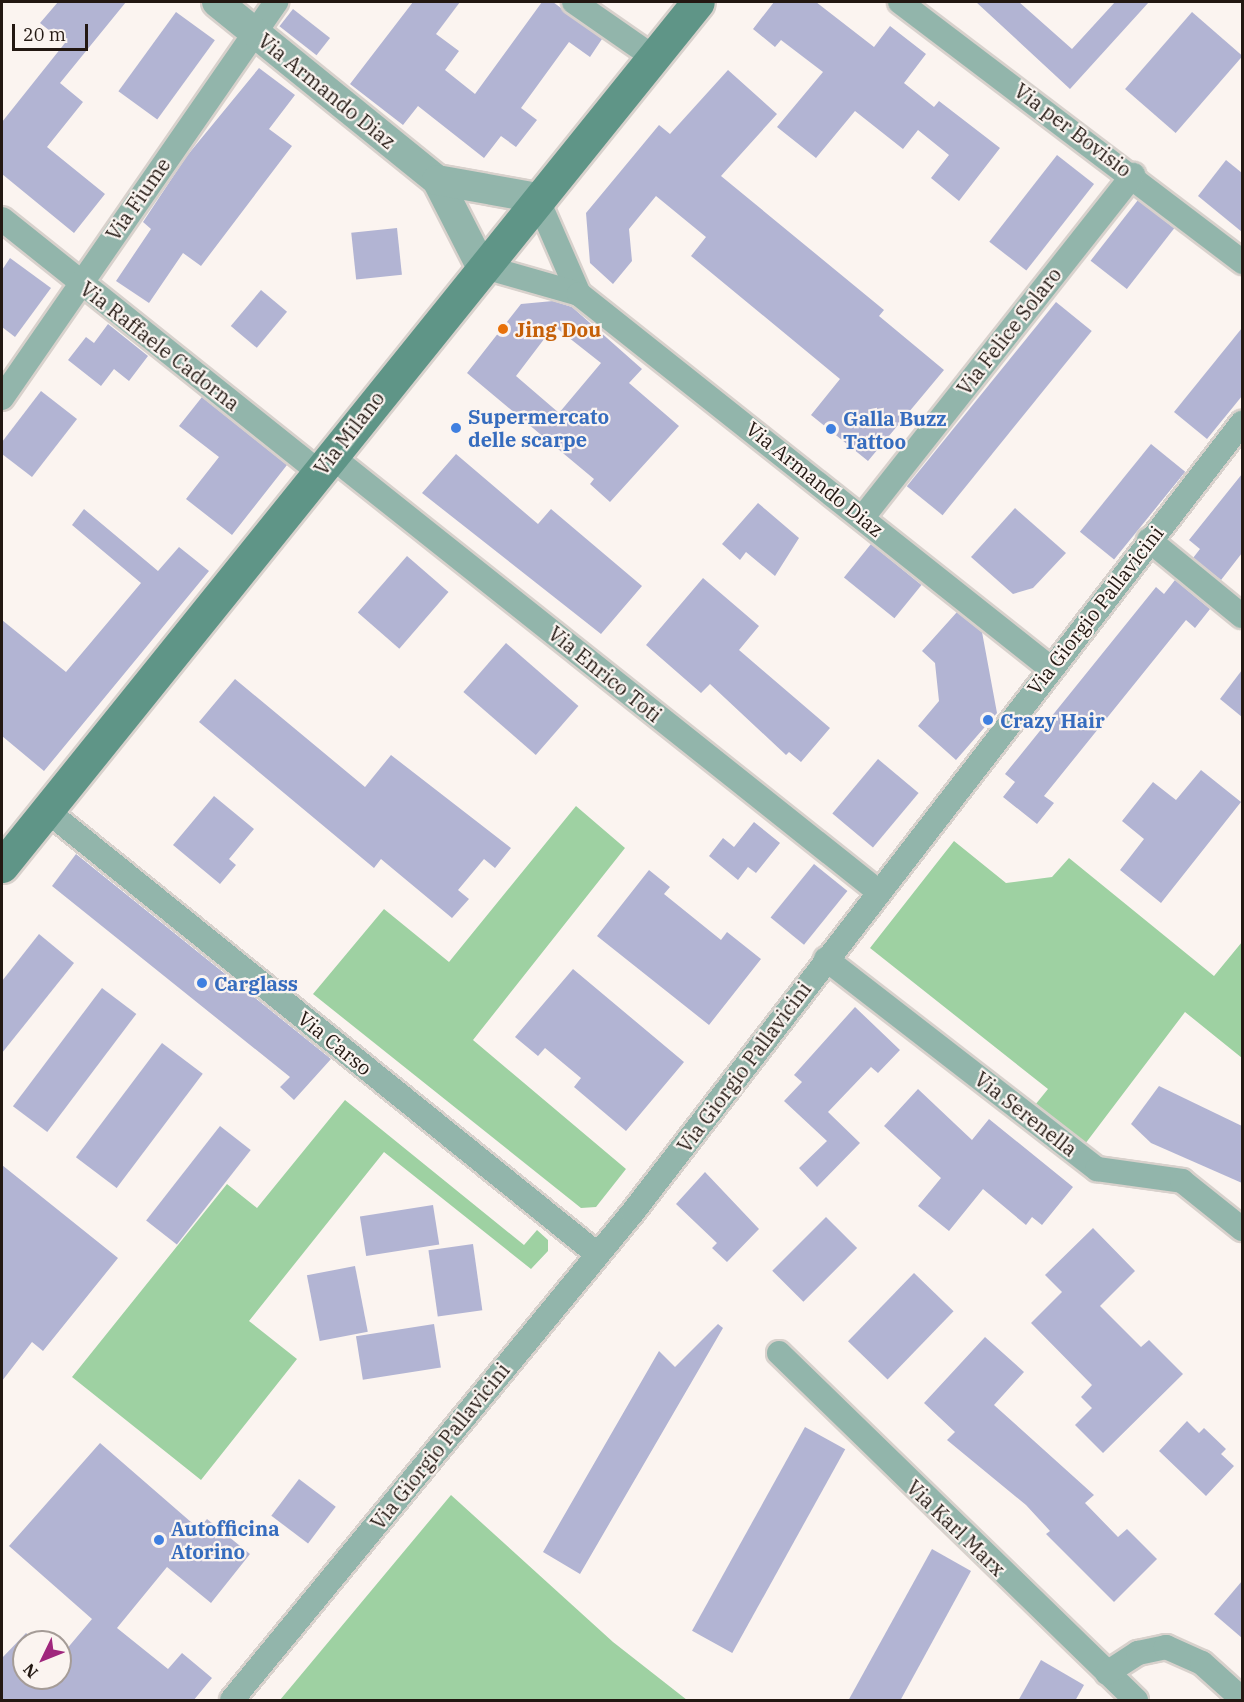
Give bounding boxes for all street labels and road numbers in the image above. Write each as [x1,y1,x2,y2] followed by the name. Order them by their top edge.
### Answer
[254,28,400,154] street label: Via Armando Diaz
[1010,78,1136,182] street label: Via per Bovisio
[101,153,175,245] street label: Via Fiume
[952,263,1066,399] street label: Via Felice Solaro
[76,276,244,416] street label: Via Raffaele Cadorna
[309,386,389,480] street label: Via Milano
[742,416,888,542] street label: Via Armando Diaz
[1022,521,1168,699] street label: Via Giorgio Pallavicini
[544,621,666,727] street label: Via Enrico Toti
[672,977,816,1157] street label: Via Giorgio Pallavicini
[293,1006,377,1080] street label: Via Carso
[970,1067,1082,1161] street label: Via Serenella
[365,1358,515,1534] street label: Via Giorgio Pallavicini
[902,1475,1010,1581] street label: Via Karl Marx

